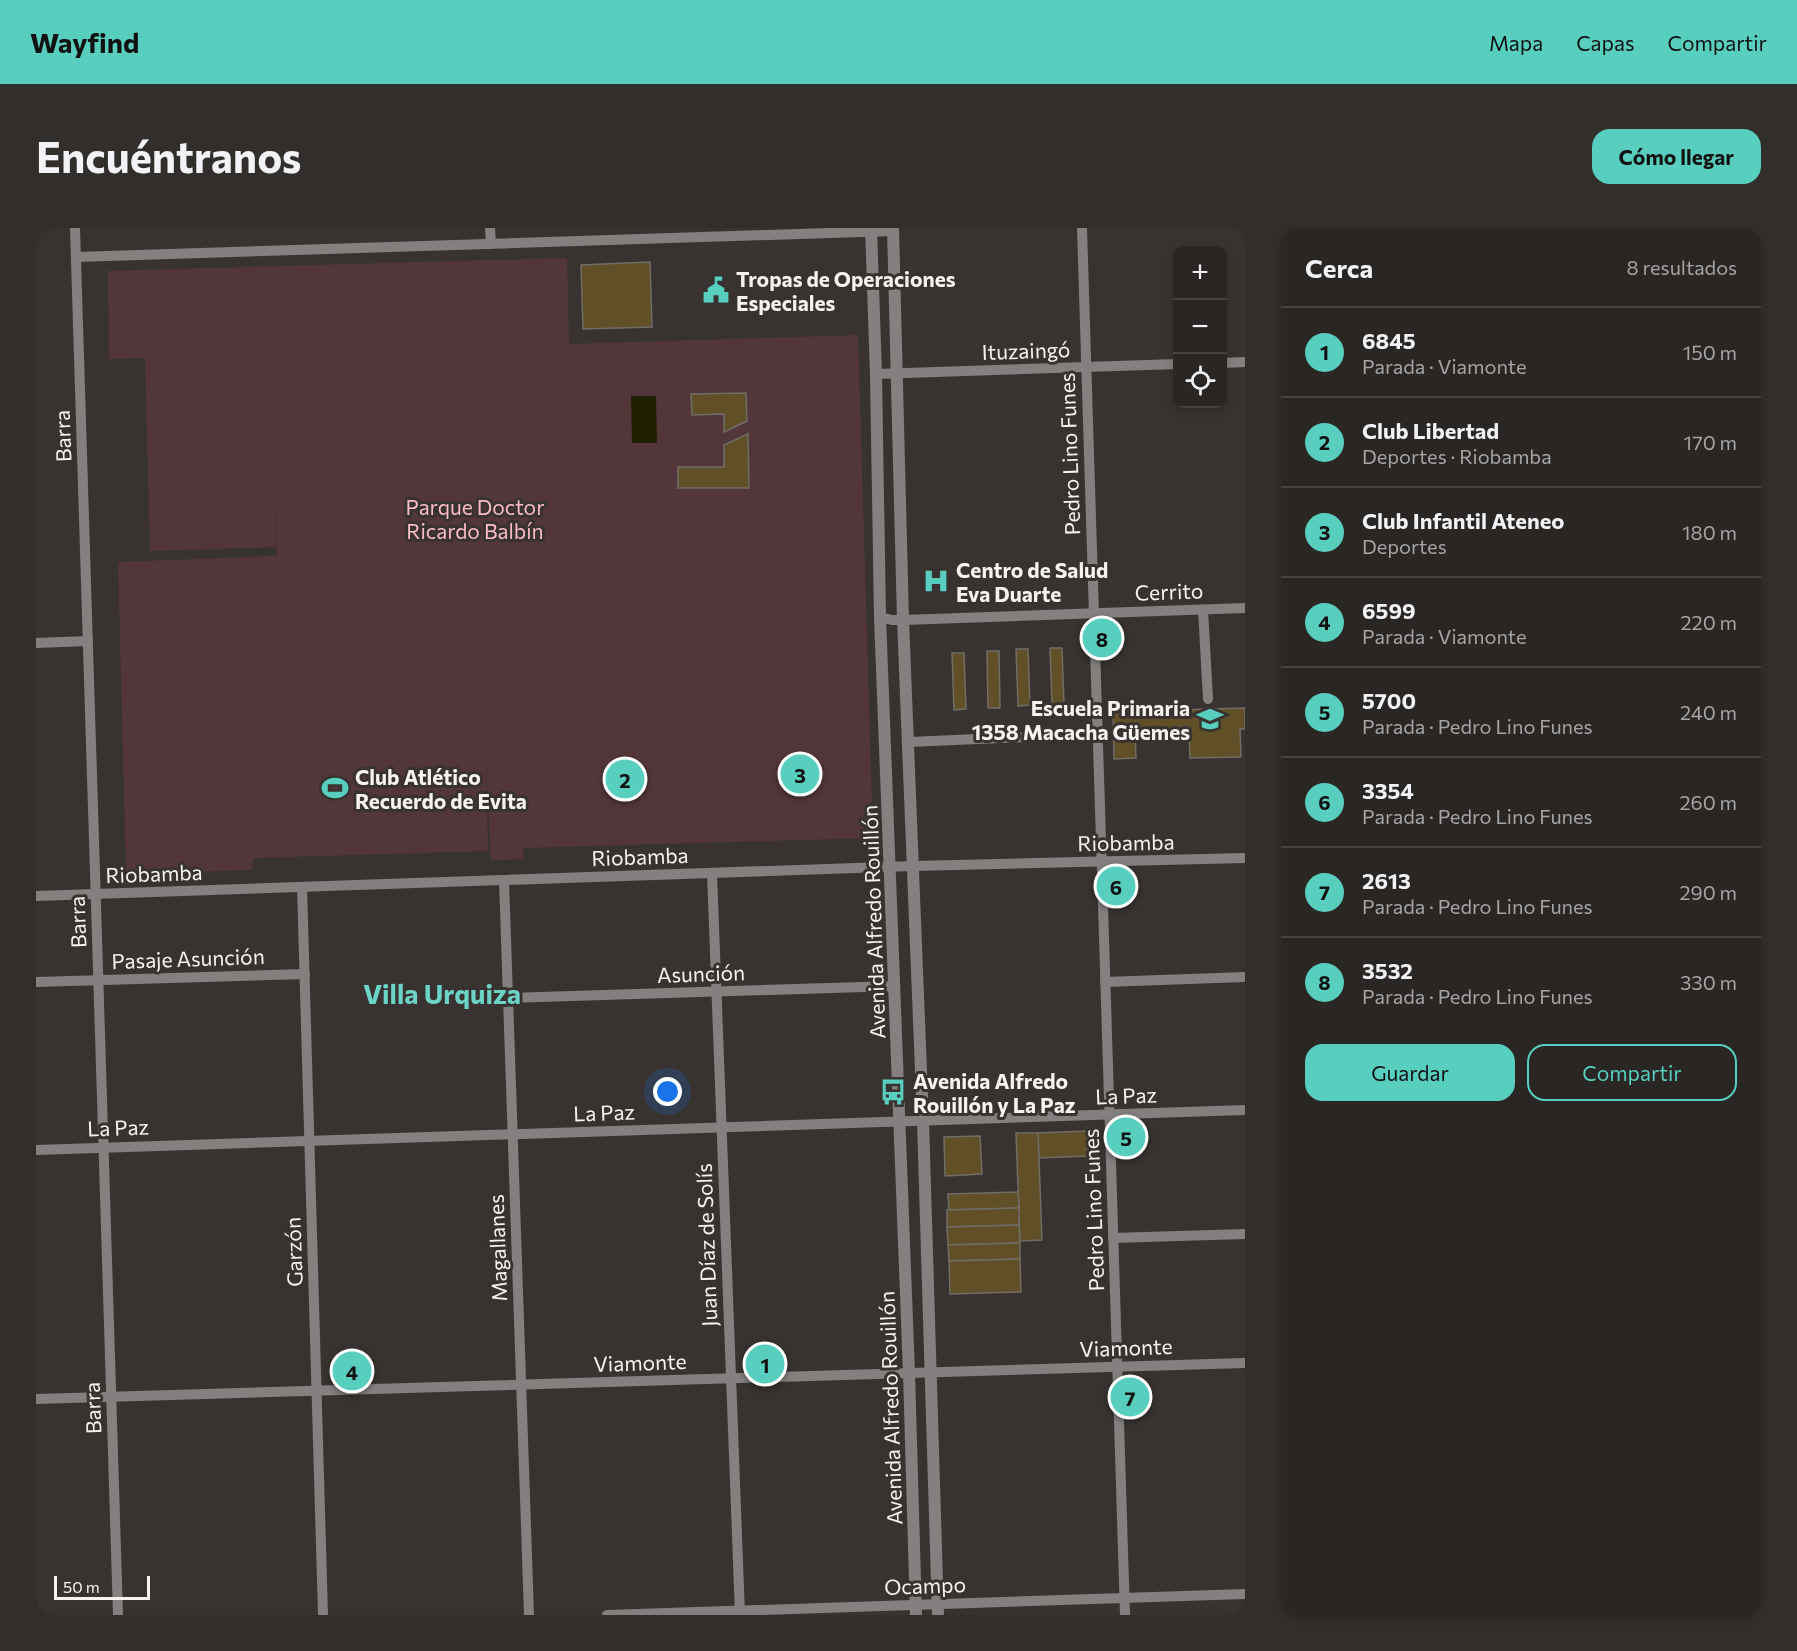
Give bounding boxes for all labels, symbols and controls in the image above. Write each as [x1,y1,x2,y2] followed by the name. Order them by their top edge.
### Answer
[30,25,139,59] text: Wayfind
[1489,30,1543,55] text: Mapa
[1576,30,1635,55] text: Capas
[1668,30,1767,55] text: Compartir
[1592,129,1761,184] button: Cómo llegar
[36,130,301,182] text: Encuéntranos
[1173,246,1227,408] map controls
[1173,246,1227,300] button: +
[1305,252,1373,283] text: Cerca
[1626,255,1737,279] text: 8 resultados
[736,266,956,315] place label: Tropas de Operaciones Especiales
[701,275,731,305] public building icon: Tropas de Operaciones Especiales
[1173,300,1227,354] button: −
[1362,327,1416,354] text: 6845
[981,336,1071,364] street label: Ituzaingó
[1320,340,1329,364] text: 1
[1683,340,1737,364] text: 150 m
[1173,354,1227,408] button: locate
[1362,354,1526,378] text: Parada · Viamonte
[1054,372,1084,536] street label: Pedro Lino Funes
[49,410,75,462] street label: Barra
[1362,417,1499,444] text: Club Libertad
[1319,430,1330,454] text: 2
[1684,430,1737,454] text: 170 m
[1362,444,1552,468] text: Deportes · Riobamba
[405,494,545,543] park label: Parque Doctor Ricardo Balbín
[1362,507,1564,534] text: Club Infantil Ateneo
[1319,520,1330,544] text: 3
[1682,520,1737,544] text: 180 m
[1362,534,1447,558] text: Deportes
[956,557,1108,606] place label: Centro de Salud Eva Duarte
[921,566,951,596] hospital icon: Centro de Salud Eva Duarte
[1134,577,1204,605] street label: Cerrito
[1362,597,1416,624] text: 6599
[1318,610,1331,634] text: 4
[1681,610,1737,634] text: 220 m
[1082,616,1122,660] pin: 8
[1362,624,1526,648] text: Parada · Viamonte
[1362,687,1416,714] text: 5700
[972,695,1190,744] place label: Escuela Primaria 1358 Macacha Güemes
[1319,700,1330,724] text: 5
[1680,700,1737,724] text: 240 m
[1195,704,1225,734] school or university icon: Escuela Primaria 1358 Macacha Güemes
[1362,714,1593,738] text: Parada · Pedro Lino Funes
[780,752,819,796] pin: 3
[606,756,644,802] pin: 2
[355,764,527,813] place label: Club Atlético Recuerdo de Evita
[320,773,350,803] sports icon: Club Atlético Recuerdo de Evita
[1362,777,1414,804] text: 3354
[1318,790,1331,814] text: 6
[1679,790,1737,814] text: 260 m
[1362,804,1593,828] text: Parada · Pedro Lino Funes
[856,805,890,1039] street label: Avenida Alfredo Rouillón
[1077,829,1175,855] street label: Riobamba
[591,842,689,870] street label: Riobamba
[105,859,203,887] street label: Riobamba
[1096,864,1136,908] pin: 6
[1362,867,1411,894] text: 2613
[1319,880,1330,904] text: 7
[1679,880,1737,904] text: 290 m
[1362,894,1593,918] text: Parada · Pedro Lino Funes
[64,896,90,948] street label: Barra
[111,943,265,973] street label: Pasaje Asunción
[1362,957,1413,984] text: 3532
[657,959,745,987] street label: Asunción
[1318,970,1331,994] text: 8
[1680,970,1737,994] text: 330 m
[363,977,521,1010] district label: Villa Urquiza
[1362,984,1593,1008] text: Parada · Pedro Lino Funes
[1305,1044,1515,1101] button: Guardar
[1527,1044,1737,1101] button: Compartir
[913,1068,1076,1117] place label: Avenida Alfredo Rouillón y La Paz
[653,1077,682,1106] your location
[878,1077,908,1107] bus stop icon: Avenida Alfredo Rouillón y La Paz
[1095,1081,1157,1109] street label: La Paz
[573,1098,635,1126] street label: La Paz
[87,1113,149,1141] street label: La Paz
[1106,1114,1146,1160] pin: 5
[1078,1128,1108,1292] street label: Pedro Lino Funes
[691,1163,721,1327] street label: Juan Díaz de Solís
[483,1194,511,1302] street label: Magallanes
[279,1217,307,1287] street label: Garzón
[873,1291,907,1525] street label: Avenida Alfredo Rouillón
[1079,1333,1173,1361] street label: Viamonte
[746,1342,784,1386] pin: 1
[332,1348,372,1394] pin: 4
[593,1348,687,1376] street label: Viamonte
[1110,1374,1150,1420] pin: 7
[79,1382,105,1434] street label: Barra
[884,1571,966,1599] street label: Ocampo
[54,1573,150,1600] scale bar
[63,1577,100,1596] text: 50 m

